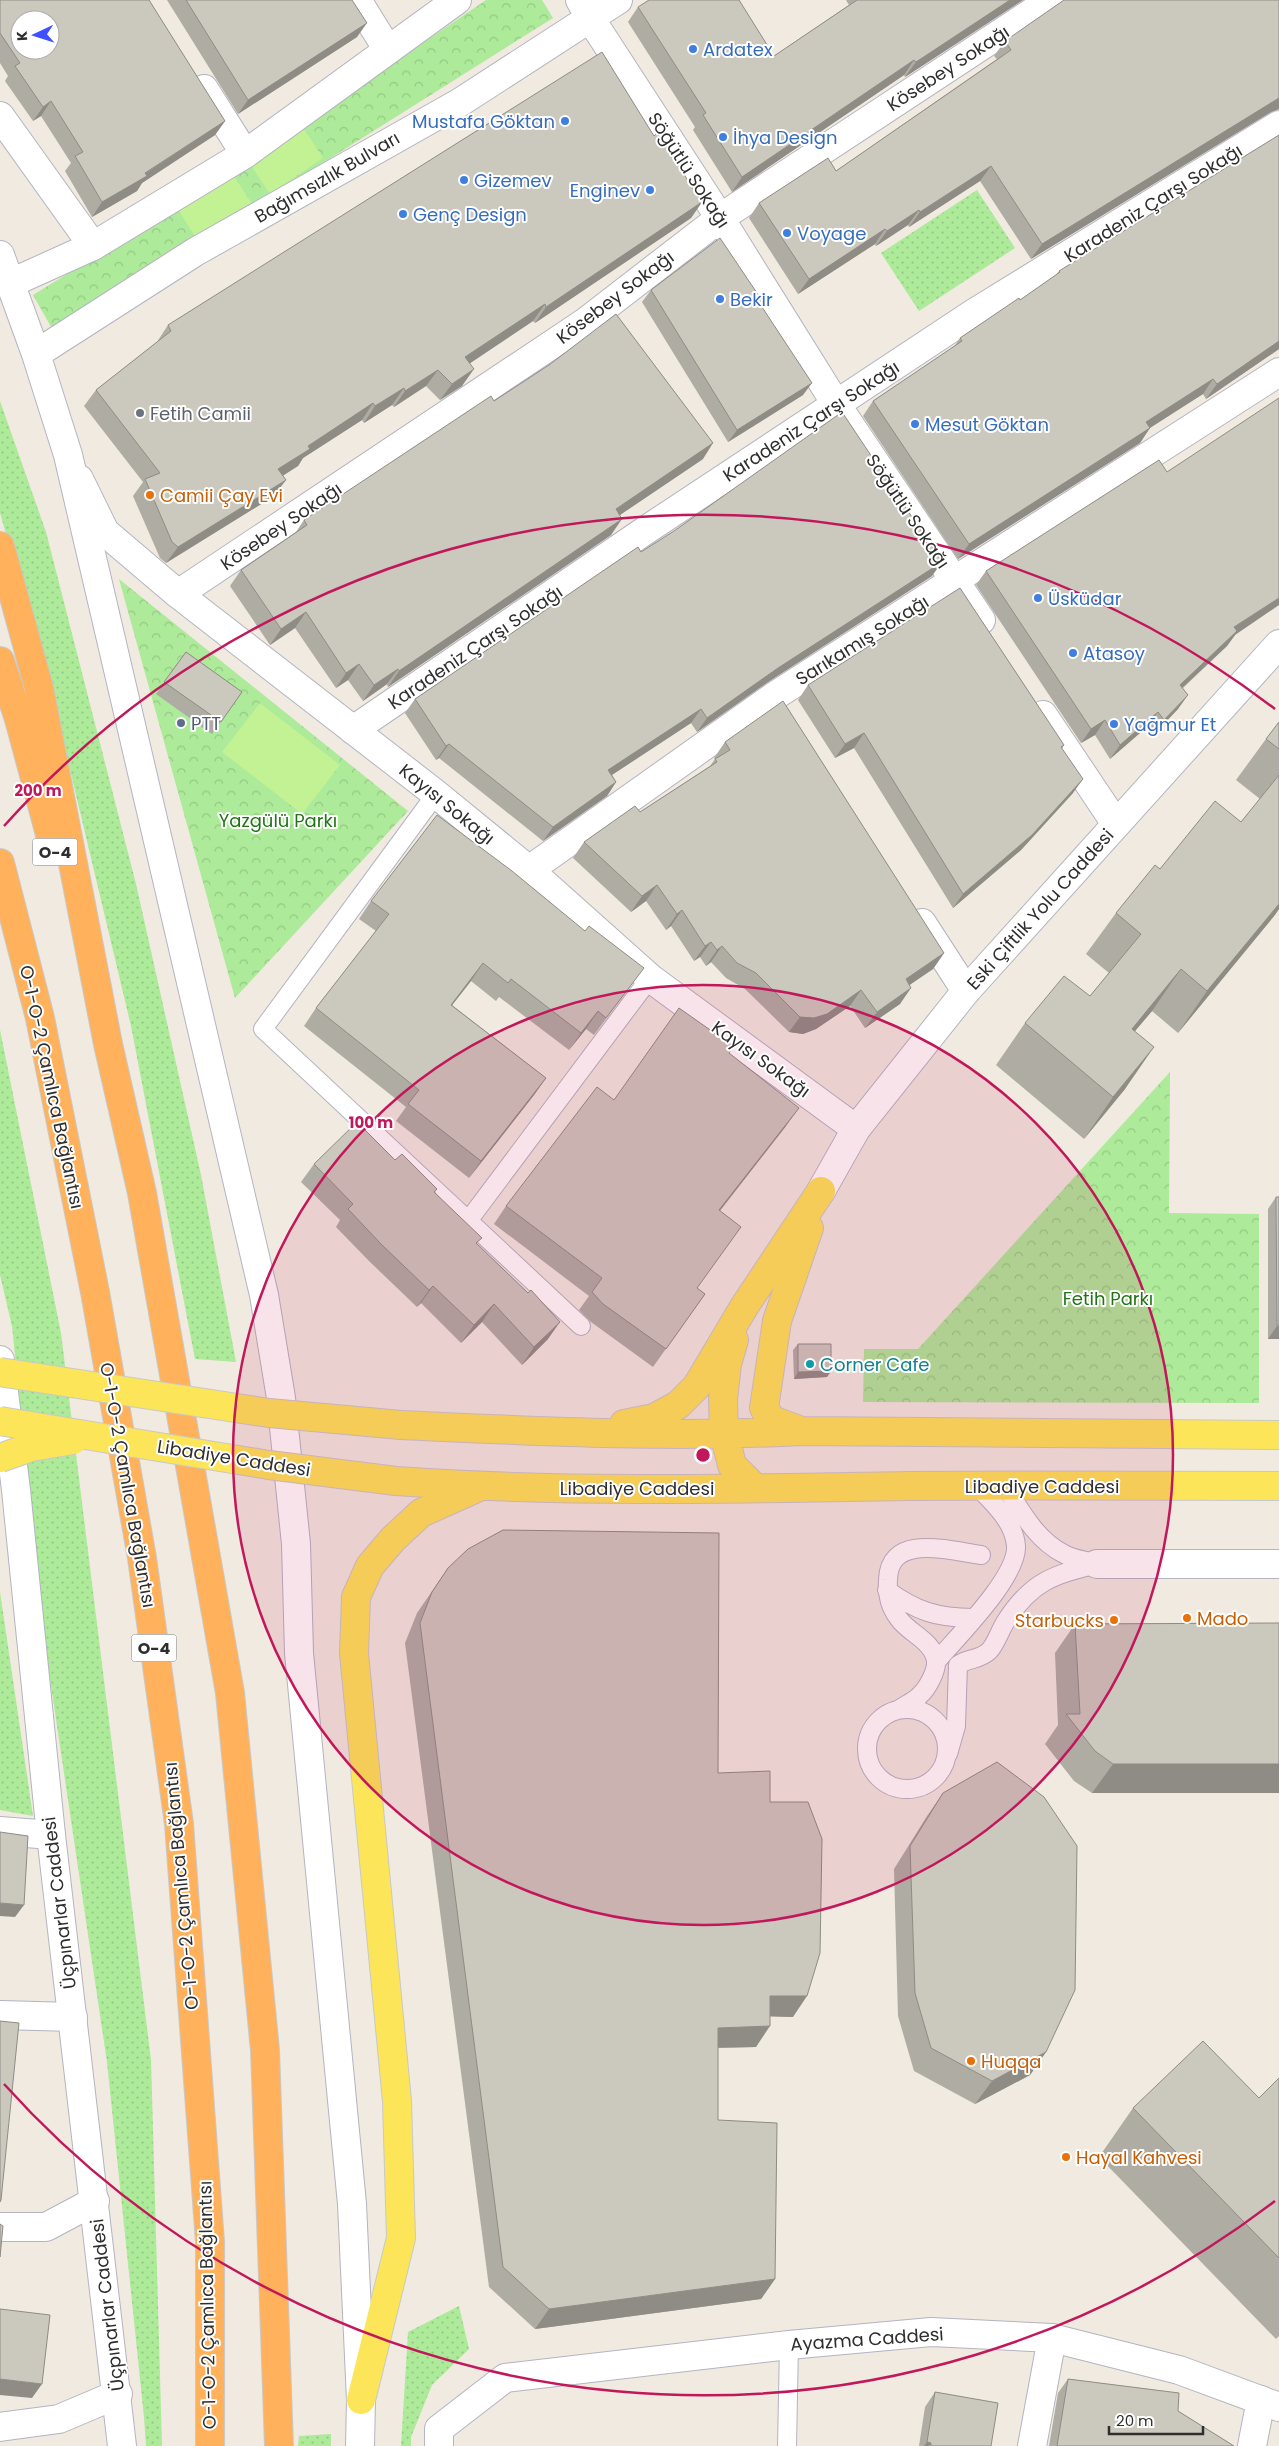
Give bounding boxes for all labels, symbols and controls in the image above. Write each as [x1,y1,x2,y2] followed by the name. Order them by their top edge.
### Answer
[10,10,60,60] north arrow
[882,19,1014,117] street label: Kösebey Sokağı
[12,30,32,41] text: K
[703,37,773,62] place label: Ardatex
[687,43,699,55] marker: Ardatex
[642,107,736,233] street label: Söğütlü Sokağı
[412,109,555,134] place label: Mustafa Göktan
[559,115,571,127] marker: Mustafa Göktan
[250,125,404,229] street label: Bağımsızlık Bulvarı
[733,125,837,150] place label: İhya Design
[717,131,729,143] marker: İhya Design
[1059,138,1247,268] street label: Karadeniz Çarşı Sokağı
[474,168,552,193] place label: Gizemev
[458,174,470,186] marker: Gizemev
[570,178,640,203] place label: Enginev
[644,184,656,196] marker: Enginev
[413,202,527,227] place label: Genç Design
[397,208,409,220] marker: Genç Design
[797,221,866,246] place label: Voyage
[781,227,793,239] marker: Voyage
[551,245,679,349] street label: Kösebey Sokağı
[730,287,773,312] place label: Bekir
[714,293,726,305] marker: Bekir
[718,355,904,487] street label: Karadeniz Çarşı Sokağı
[150,401,251,426] place label: Fetih Camii
[134,407,146,419] marker: Fetih Camii
[925,412,1049,437] place label: Mesut Göktan
[909,418,921,430] marker: Mesut Göktan
[860,449,956,573] street label: Söğütlü Sokağı
[215,476,347,576] street label: Kösebey Sokağı
[160,483,283,508] place label: Camii Çay Evi
[144,489,156,501] marker: Camii Çay Evi
[383,579,567,715] street label: Karadeniz Çarşı Sokağı
[1048,586,1122,611] place label: Üsküdar
[791,589,933,691] street label: Sarıkamış Sokağı
[1032,592,1044,604] marker: Üsküdar
[1083,641,1145,666] place label: Atasoy
[1067,647,1079,659] marker: Atasoy
[191,711,221,736] place label: PTT
[1124,712,1216,737] place label: Yağmur Et
[175,717,187,729] marker: PTT
[1108,718,1120,730] marker: Yağmur Et
[394,758,500,850] street label: Kayısı Sokağı
[14,780,62,801] text: 200 m
[219,808,337,833] park label: Yazgülü Parkı
[961,823,1119,995] street label: Eski Çiftlik Yolu Caddesi
[32,839,78,866] road number: O-4
[14,963,90,1211] street label: O-1-O-2 Çamlıca Bağlantısı
[707,1015,815,1103] street label: Kayısı Sokağı
[349,1112,393,1133] text: 100 m
[1063,1286,1153,1311] park label: Fetih Parkı
[820,1352,929,1377] place label: Corner Cafe
[804,1358,816,1370] marker: Corner Cafe
[94,1360,162,1610] street label: O-1-O-2 Çamlıca Bağlantısı
[156,1434,312,1482] street label: Libadiye Caddesi
[694,1446,712,1464] centre of rings
[965,1474,1119,1499] street label: Libadiye Caddesi
[560,1476,714,1501] street label: Libadiye Caddesi
[1197,1606,1248,1631] place label: Mado
[1015,1608,1104,1633] place label: Starbucks
[1181,1612,1193,1624] marker: Mado
[1108,1614,1120,1626] marker: Starbucks
[132,1635,176,1662] road number: O-4
[158,1761,204,2011] street label: O-1-O-2 Çamlıca Bağlantısı
[36,1815,82,1991] street label: Üçpınarlar Caddesi
[981,2049,1041,2074] place label: Huqqa
[965,2055,977,2067] marker: Huqqa
[1076,2145,1202,2170] place label: Hayal Kahvesi
[1060,2151,1072,2163] marker: Hayal Kahvesi
[192,2180,222,2430] street label: O-1-O-2 Çamlıca Bağlantısı
[84,2217,130,2393] street label: Üçpınarlar Caddesi
[790,2321,944,2357] street label: Ayazma Caddesi
[1109,2404,1203,2436] scale bar
[1116,2410,1154,2431] text: 20 m

